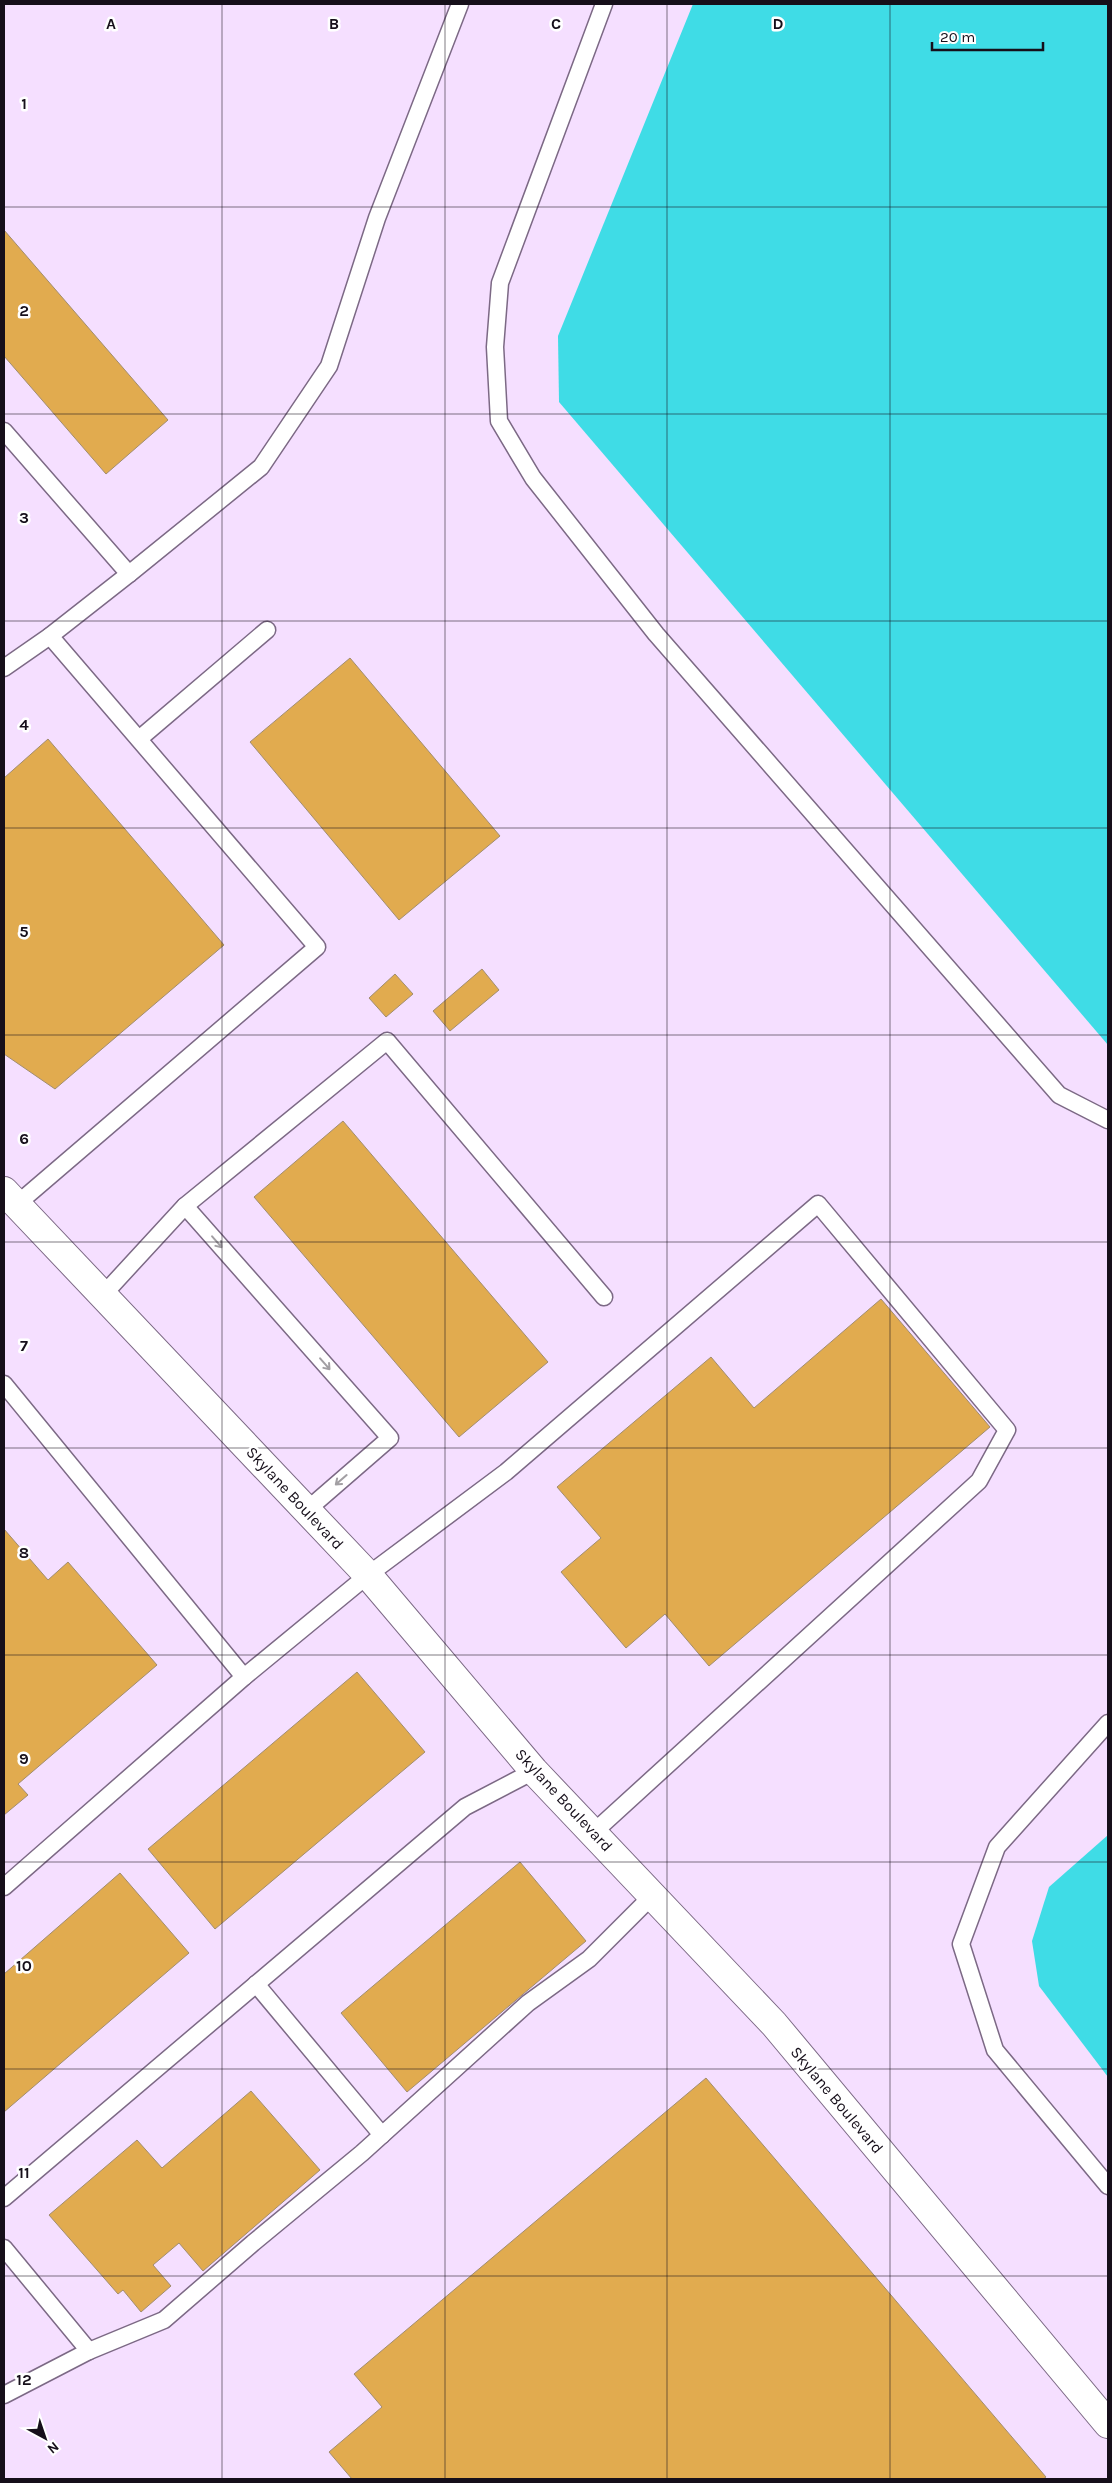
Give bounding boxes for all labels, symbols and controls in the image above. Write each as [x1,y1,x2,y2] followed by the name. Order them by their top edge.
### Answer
[106,14,116,33] text: A
[329,14,339,33] text: B
[551,14,561,33] text: C
[773,14,784,33] text: D
[932,20,1043,52] scale bar
[940,28,975,46] text: 20 m
[21,94,27,113] text: 1
[19,301,29,320] text: 2
[19,508,29,527] text: 3
[19,715,29,734] text: 4
[19,922,29,941] text: 5
[19,1129,29,1148] text: 6
[211,1236,223,1249] one-way arrow
[20,1336,28,1355] text: 7
[319,1358,330,1371] one-way arrow
[242,1443,348,1553] street label: Skylane Boulevard
[335,1474,348,1486] one-way arrow
[19,1543,29,1562] text: 8
[511,1745,617,1855] street label: Skylane Boulevard
[19,1749,29,1768] text: 9
[16,1956,32,1975] text: 10
[787,2043,887,2157] street label: Skylane Boulevard
[18,2163,30,2182] text: 11
[16,2370,32,2389] text: 12
[20,2413,70,2463] north arrow
[44,2438,62,2457] text: N

